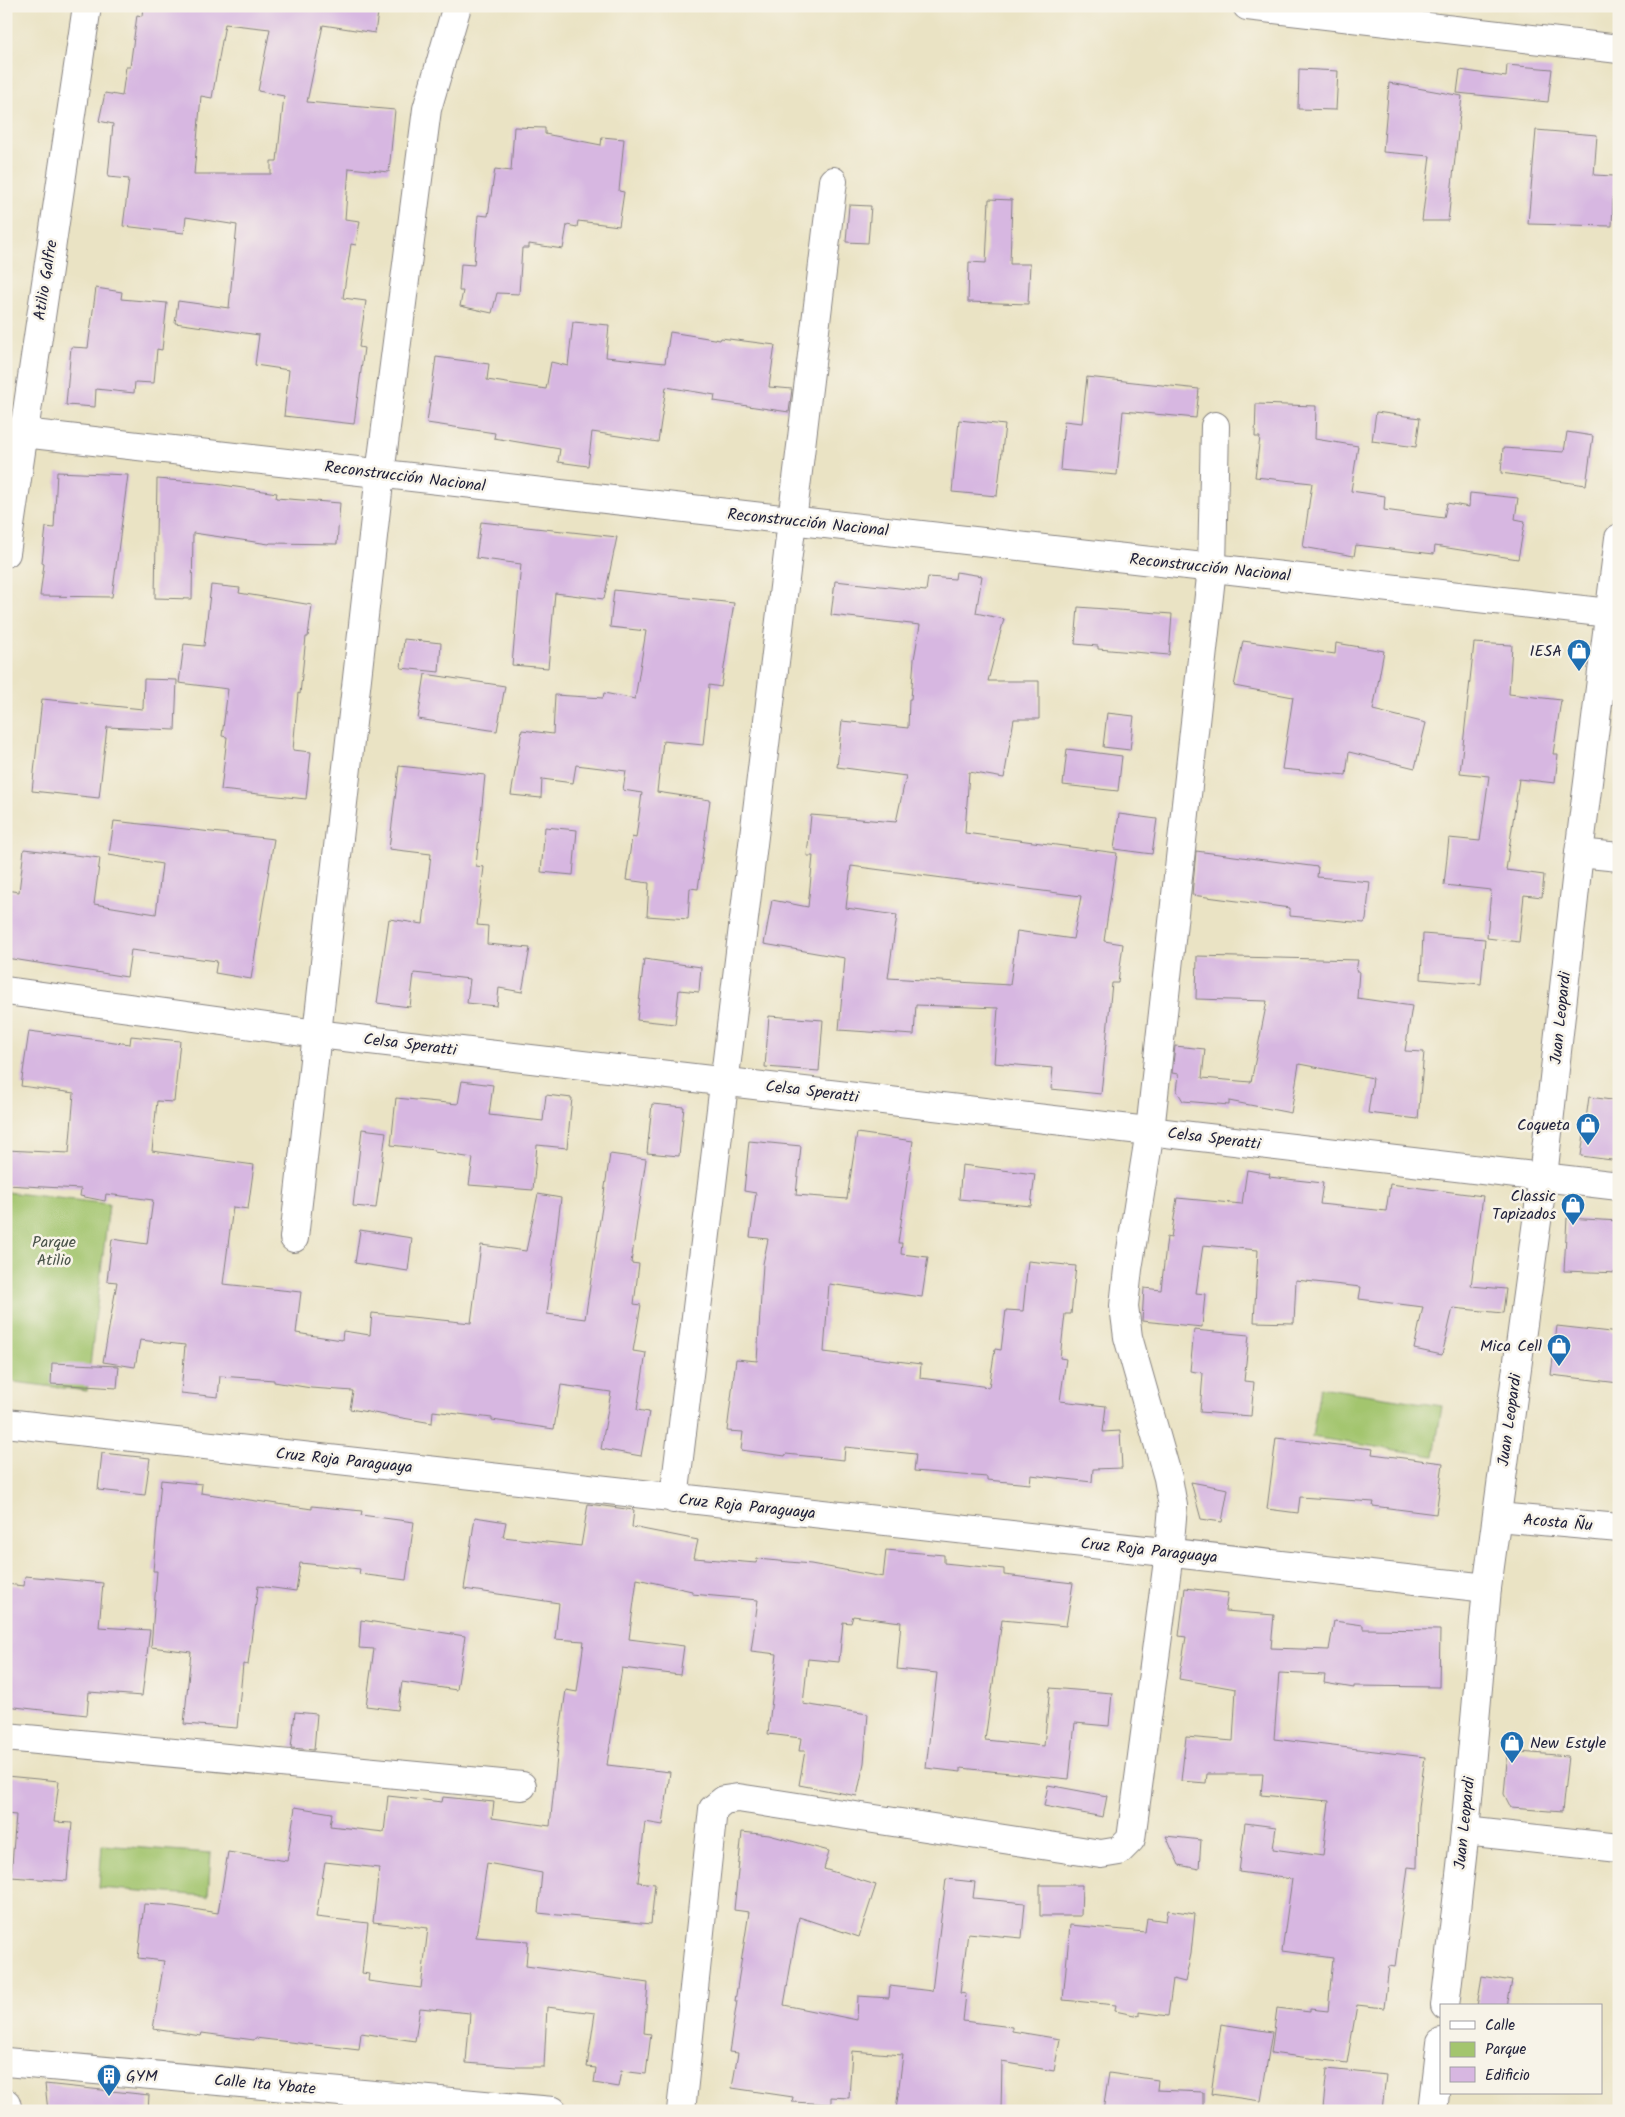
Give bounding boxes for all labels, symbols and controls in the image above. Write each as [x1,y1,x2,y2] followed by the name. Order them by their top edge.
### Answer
[27,238,65,322] street label: Atilio Galfre
[323,455,487,499] street label: Reconstrucción Nacional
[726,502,890,544] street label: Reconstrucción Nacional
[1128,547,1292,589] street label: Reconstrucción Nacional
[1566,638,1592,672] shop icon: IESA
[1529,639,1562,664] place label: IESA
[1544,969,1578,1066] street label: Juan Leopardi
[362,1027,459,1063] street label: Celsa Speratti
[764,1074,861,1110] street label: Celsa Speratti
[1575,1112,1601,1146] shop icon: Coqueta
[1517,1113,1570,1138] place label: Coqueta
[1166,1121,1263,1157] street label: Celsa Speratti
[1492,1184,1556,1227] place label: Classic Tapizados
[1560,1192,1586,1226] shop icon: Classic Tapizados
[32,1230,76,1273] park label: Parque Atilio
[1546,1333,1572,1367] shop icon: Mica Cell
[1480,1334,1542,1359] place label: Mica Cell
[1491,1371,1529,1468] street label: Juan Leopardi
[274,1441,414,1481] street label: Cruz Roja Paraguaya
[677,1487,817,1527] street label: Cruz Roja Paraguaya
[1522,1508,1594,1539] street label: Acosta Ñu
[1079,1531,1219,1571] street label: Cruz Roja Paraguaya
[1499,1730,1525,1764] shop icon: New Estyle
[1530,1731,1606,1756] place label: New Estyle
[1448,1774,1482,1871] street label: Juan Leopardi
[1440,2004,1602,2094] legend
[1485,2014,1515,2038] text: Calle
[1485,2038,1526,2062] text: Parque
[96,2063,122,2097] building icon: GYM
[126,2064,158,2089] place label: GYM
[1485,2064,1530,2088] text: Edificio
[213,2068,317,2102] street label: Calle Ita Ybate

